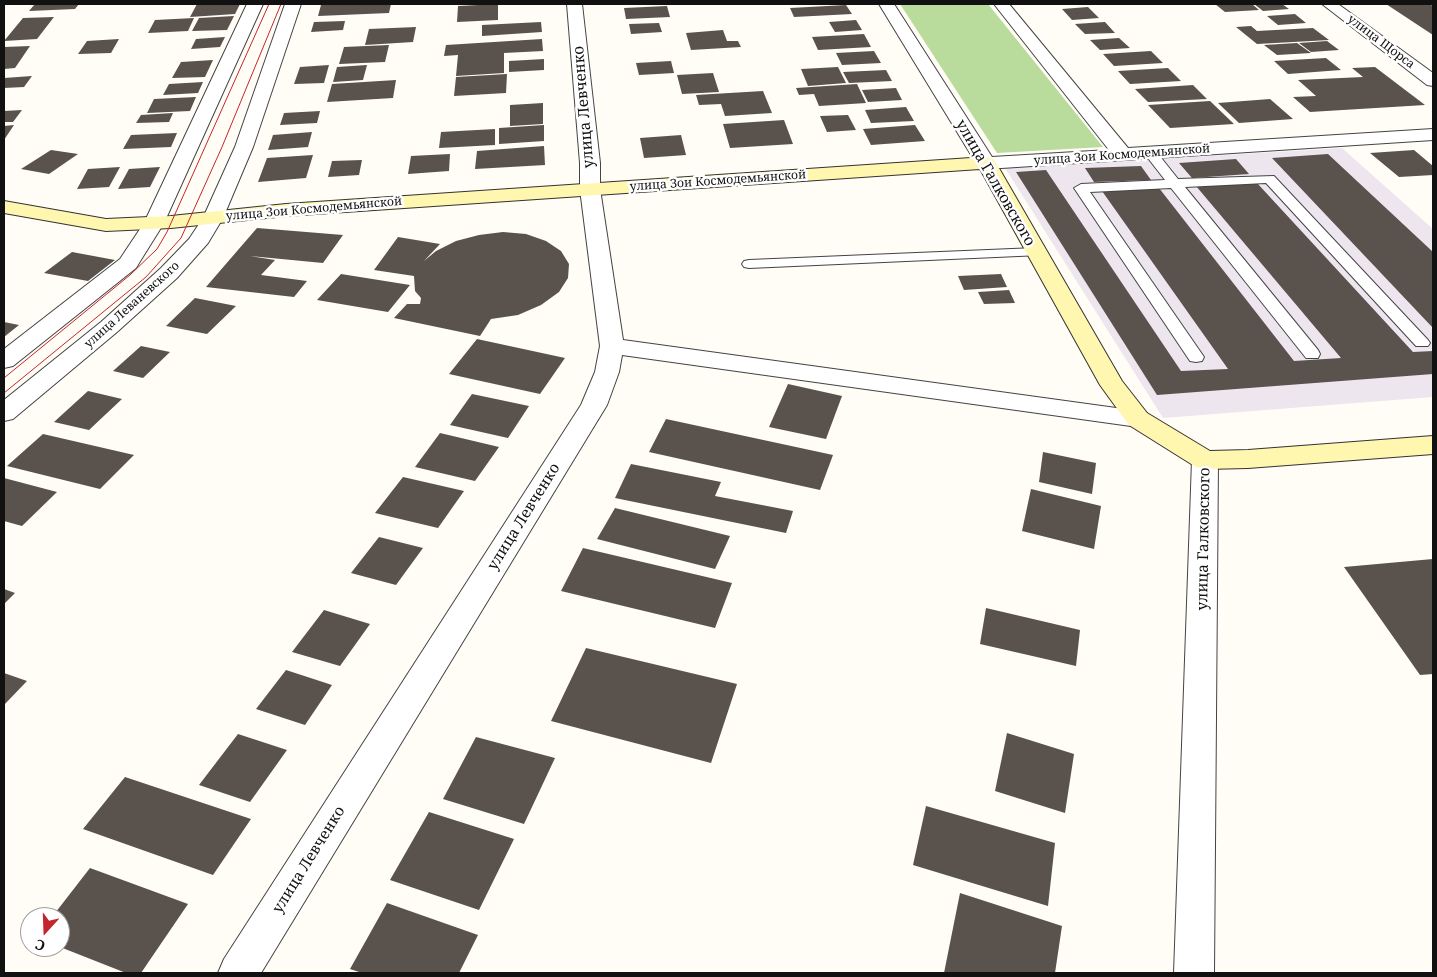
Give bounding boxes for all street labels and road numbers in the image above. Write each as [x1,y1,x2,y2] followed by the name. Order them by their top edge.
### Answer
[1345,12,1417,72] street label: улица Щорса
[570,45,598,169] street label: улица Левченко
[951,117,1039,249] street label: улица Галковского
[1033,142,1211,168] street label: улица Зои Космодемьянской
[629,168,807,194] street label: улица Зои Космодемьянской
[225,194,403,224] street label: улица Зои Космодемьянской
[82,259,182,351] street label: улица Леваневского
[484,460,564,574] street label: улица Левченко
[1194,467,1214,611] street label: улица Галковского
[269,803,349,917] street label: улица Левченко

